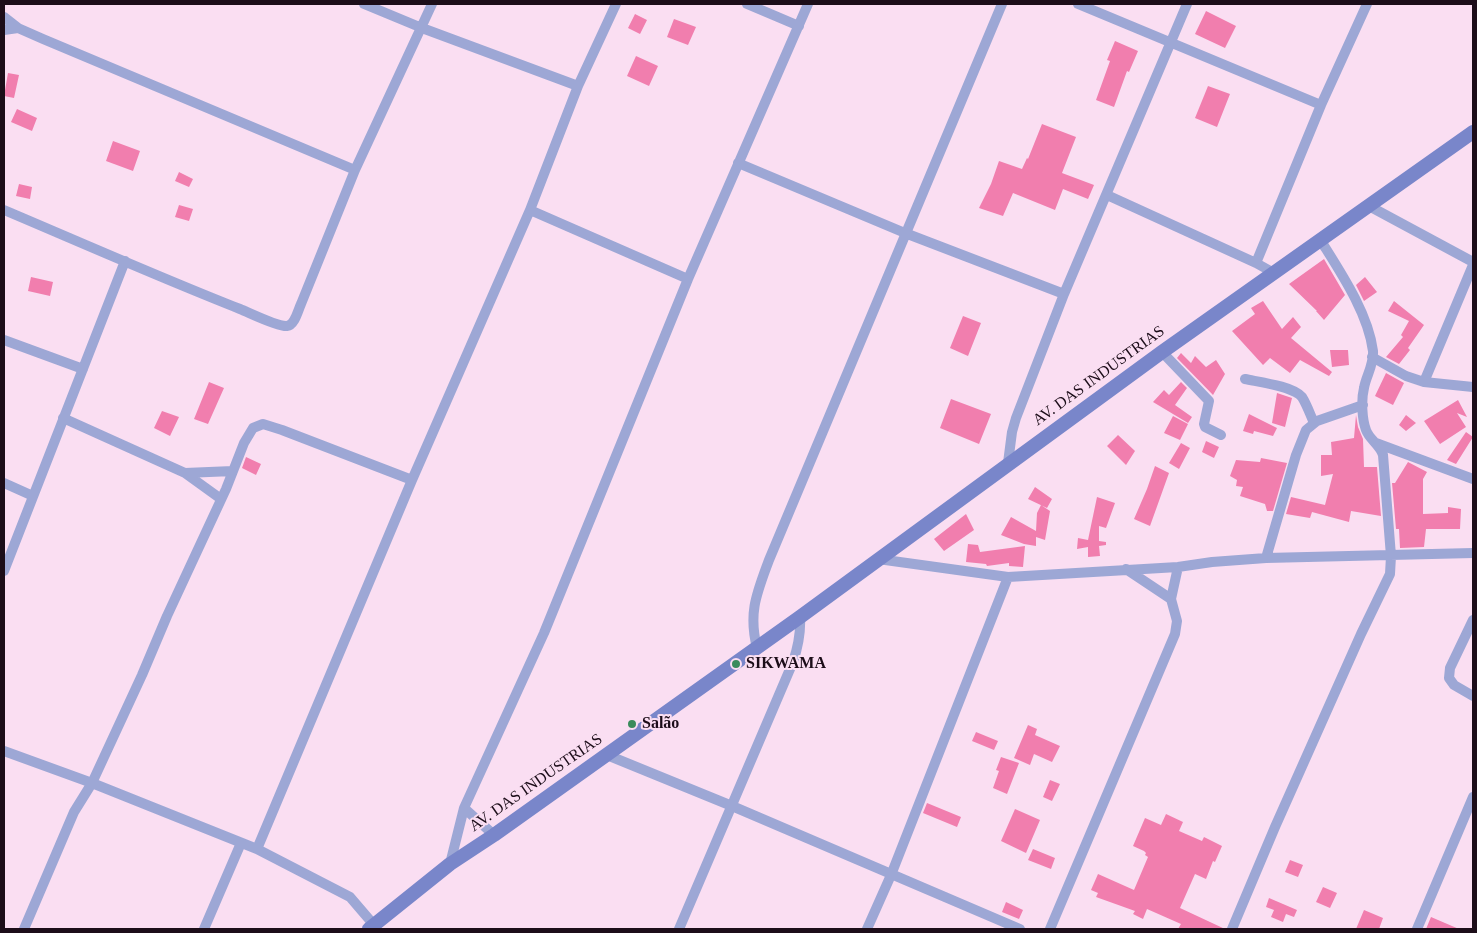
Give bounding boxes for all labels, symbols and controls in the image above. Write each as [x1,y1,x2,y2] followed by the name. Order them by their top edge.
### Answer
[1029,322,1169,430] street label: AV. DAS INDUSTRIAS
[746,654,826,674] place label: SIKWAMA
[730,658,742,670] marker: SIKWAMA
[642,714,679,734] place label: Salão
[626,718,638,730] marker: Salão
[466,730,606,836] street label: AV. DAS INDUSTRIAS

